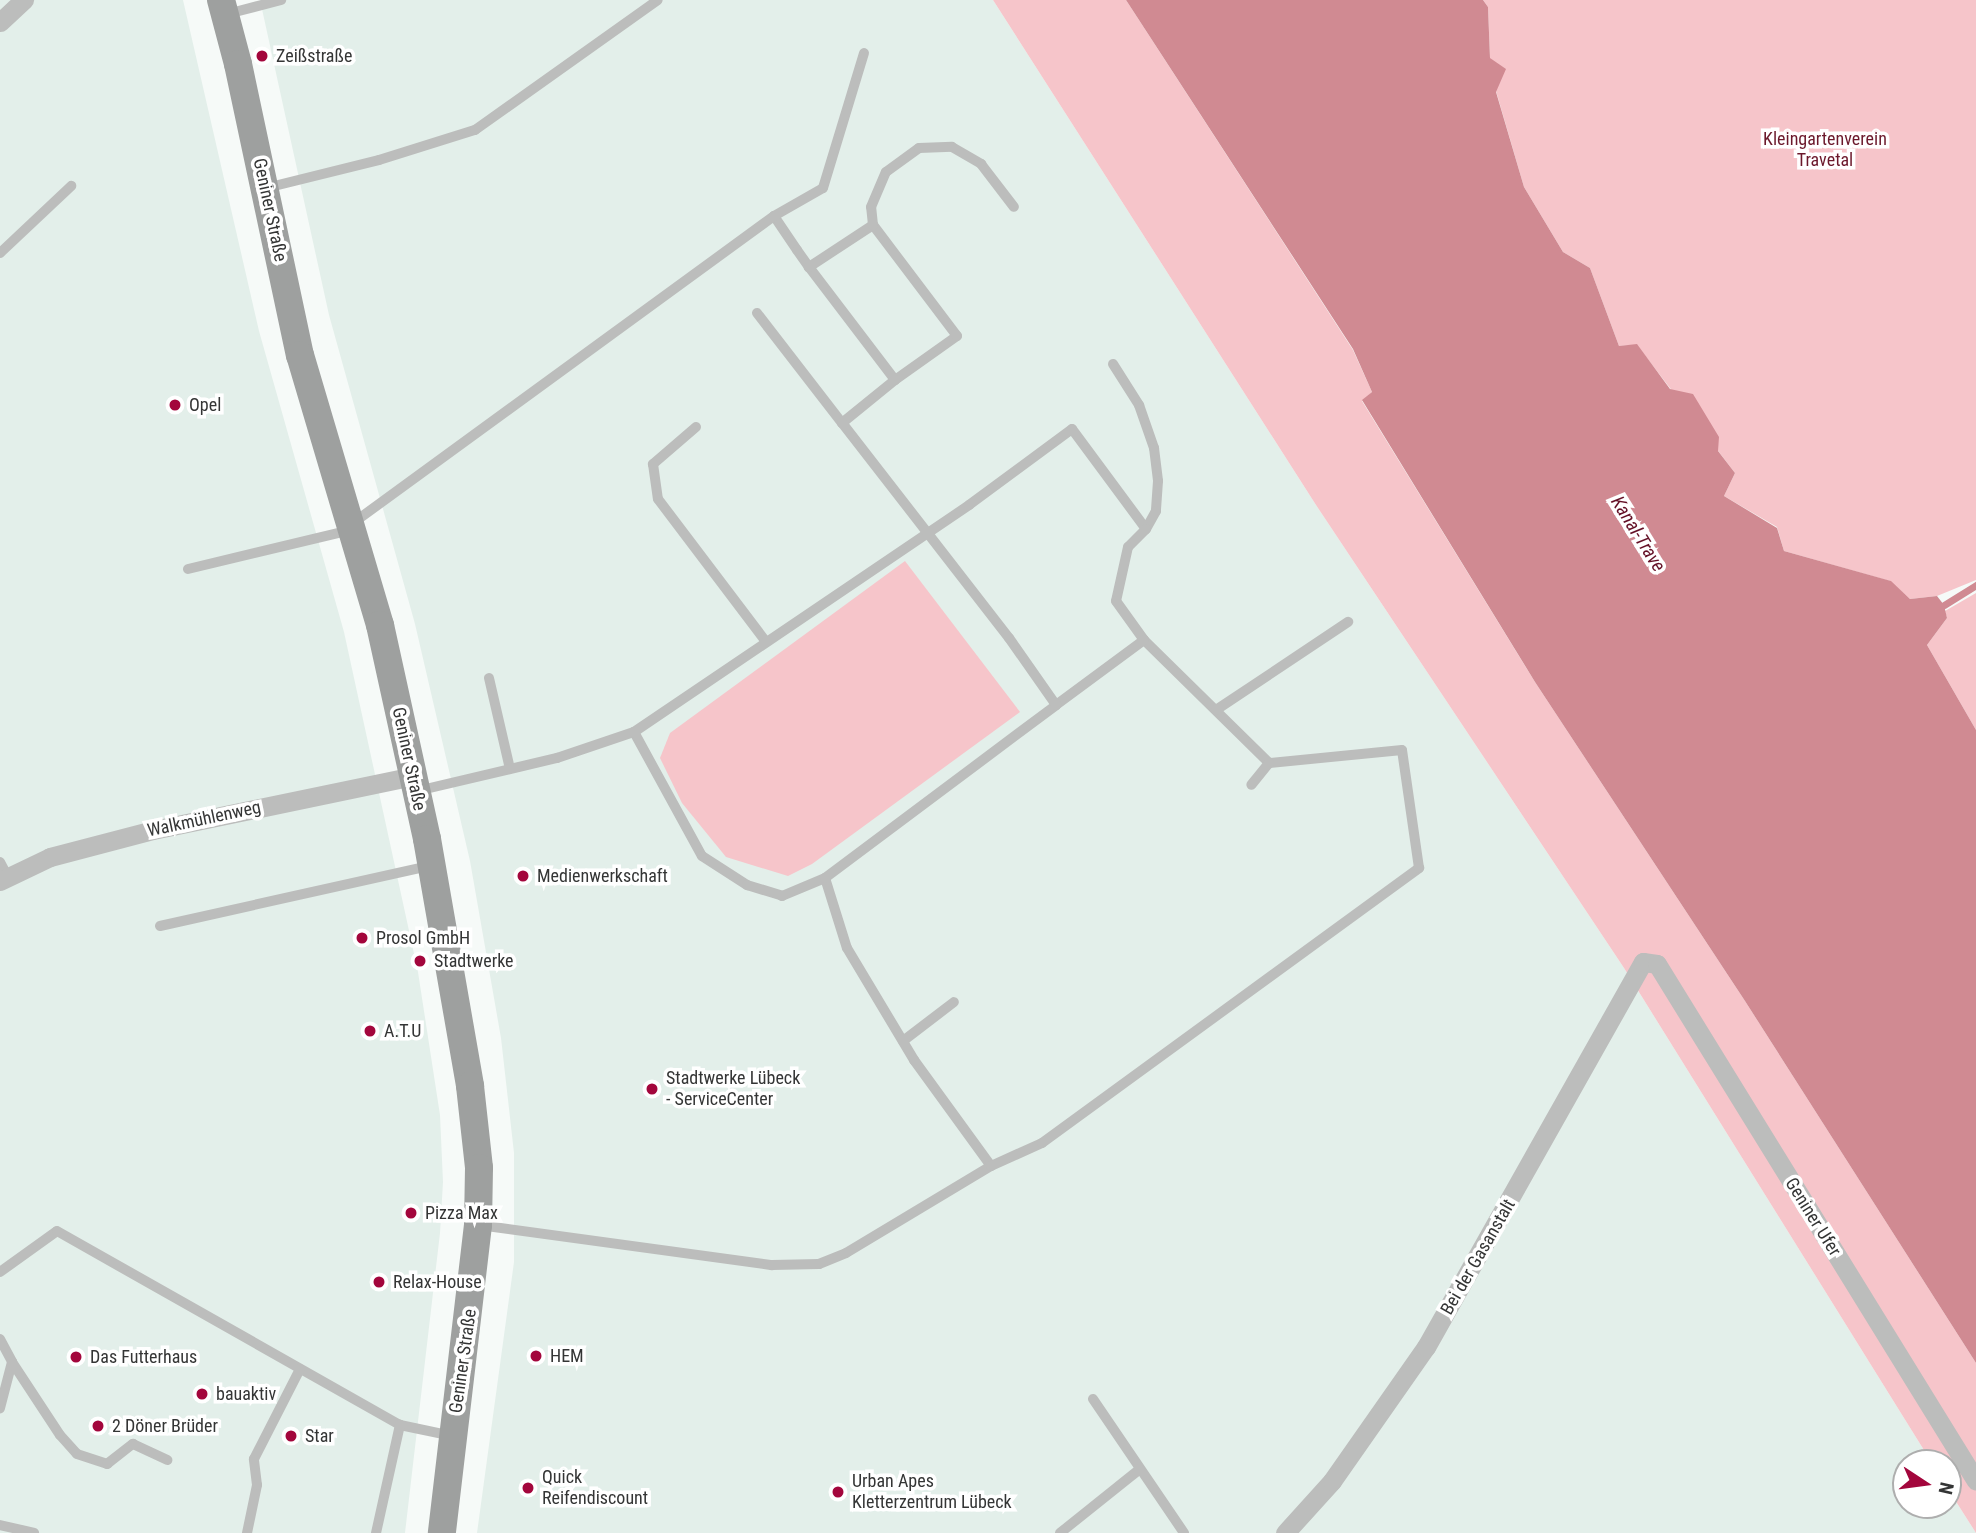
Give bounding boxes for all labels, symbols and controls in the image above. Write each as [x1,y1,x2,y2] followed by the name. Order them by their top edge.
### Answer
[276,45,352,67] place label: Zeißstraße
[254,48,270,64] marker: Zeißstraße
[1763,129,1887,172] park label: Kleingartenverein Travetal
[249,156,291,264] street label: Geniner Straße
[189,394,221,416] place label: Opel
[167,397,183,413] marker: Opel
[1606,492,1670,576] water label: Kanal-Trave
[388,705,430,813] street label: Geniner Straße
[145,796,263,842] street label: Walkmühlenweg
[537,865,668,887] place label: Medienwerkschaft
[515,868,531,884] marker: Medienwerkschaft
[376,927,470,949] place label: Prosol GmbH
[354,930,370,946] marker: Prosol GmbH
[434,950,514,972] place label: Stadtwerke
[412,953,428,969] marker: Stadtwerke
[384,1020,421,1042] place label: A.T.U
[362,1023,378,1039] marker: A.T.U
[666,1068,800,1110] place label: Stadtwerke Lübeck - ServiceCenter
[644,1081,660,1097] marker: Stadtwerke Lübeck - ServiceCenter
[1780,1174,1846,1260] street label: Geniner Ufer
[1436,1195,1520,1319] street label: Bei der Gasanstalt
[425,1202,498,1224] place label: Pizza Max
[403,1205,419,1221] marker: Pizza Max
[393,1271,482,1293] place label: Relax-House
[371,1274,387,1290] marker: Relax-House
[445,1308,481,1414] street label: Geniner Straße
[550,1345,584,1367] place label: HEM
[90,1346,197,1368] place label: Das Futterhaus
[528,1348,544,1364] marker: HEM
[68,1349,84,1365] marker: Das Futterhaus
[216,1383,276,1405] place label: bauaktiv
[194,1386,210,1402] marker: bauaktiv
[112,1415,218,1437] place label: 2 Döner Brüder
[90,1418,106,1434] marker: 2 Döner Brüder
[305,1425,334,1447] place label: Star
[283,1428,299,1444] marker: Star
[1892,1449,1962,1519] north arrow
[542,1467,648,1510] place label: Quick Reifendiscount
[852,1471,1012,1514] place label: Urban Apes Kletterzentrum Lübeck
[520,1480,536,1496] marker: Quick Reifendiscount
[1933,1480,1959,1497] text: N
[830,1484,846,1500] marker: Urban Apes Kletterzentrum Lübeck

